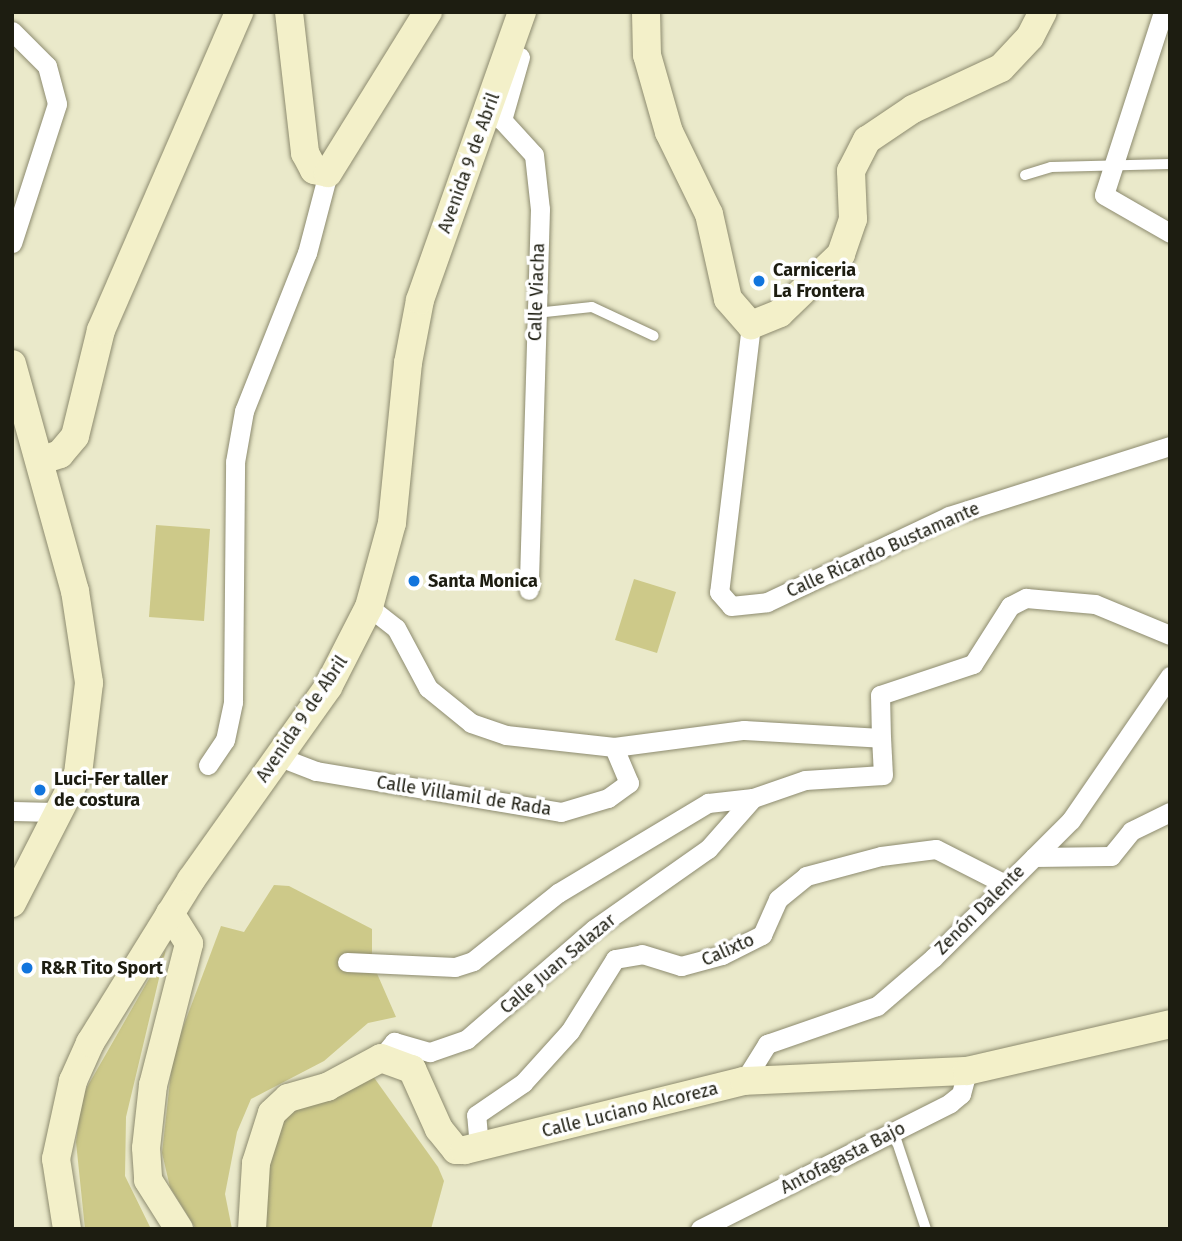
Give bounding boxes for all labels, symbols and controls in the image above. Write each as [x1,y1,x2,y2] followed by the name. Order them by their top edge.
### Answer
[434,90,504,236] street label: Avenida 9 de Abril
[524,242,550,342] street label: Calle Viacha
[773,260,865,302] place label: Carniceria La Frontera
[751,273,767,289] marker: Carniceria La Frontera
[783,498,983,602] street label: Calle Ricardo Bustamante
[428,570,538,592] place label: Santa Monica
[406,573,422,589] marker: Santa Monica
[252,652,352,786] street label: Avenida 9 de Abril
[54,769,168,812] place label: Luci-Fer taller de costura
[375,772,553,820] street label: Calle Villamil de Rada
[32,782,48,798] marker: Luci-Fer taller de costura
[931,861,1029,959] street label: Zenón Dalente
[496,909,620,1019] street label: Calle Juan Salazar
[698,929,758,971] street label: Calixto
[41,957,163,979] place label: R&R Tito Sport
[19,960,35,976] marker: R&R Tito Sport
[540,1078,720,1142] street label: Calle Luciano Alcoreza
[777,1117,909,1199] street label: Antofagasta Bajo

